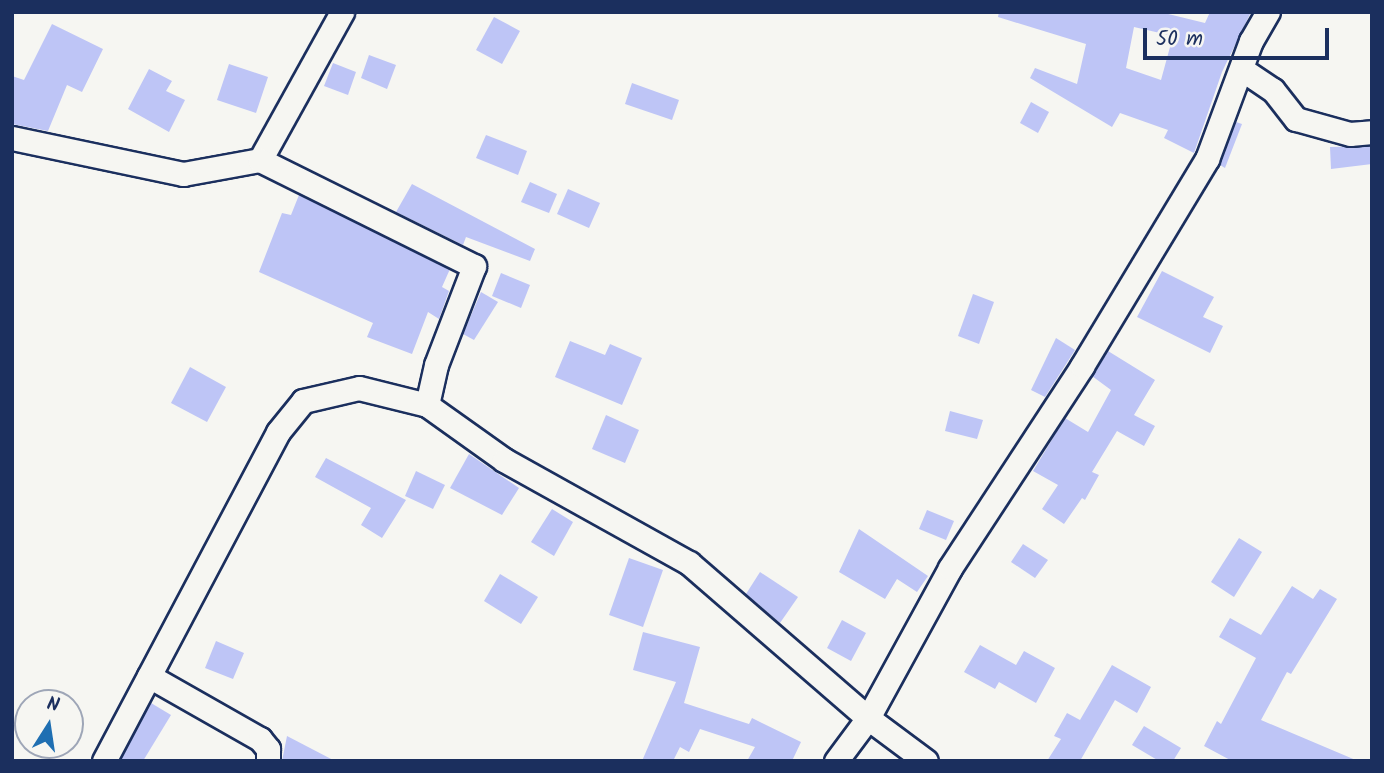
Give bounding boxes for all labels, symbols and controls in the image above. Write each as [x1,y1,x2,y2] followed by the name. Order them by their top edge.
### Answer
[1146,14,1332,58] scale bar
[1156,23,1203,56] text: 50 m
[14,689,84,759] north arrow
[44,689,62,721] text: N

